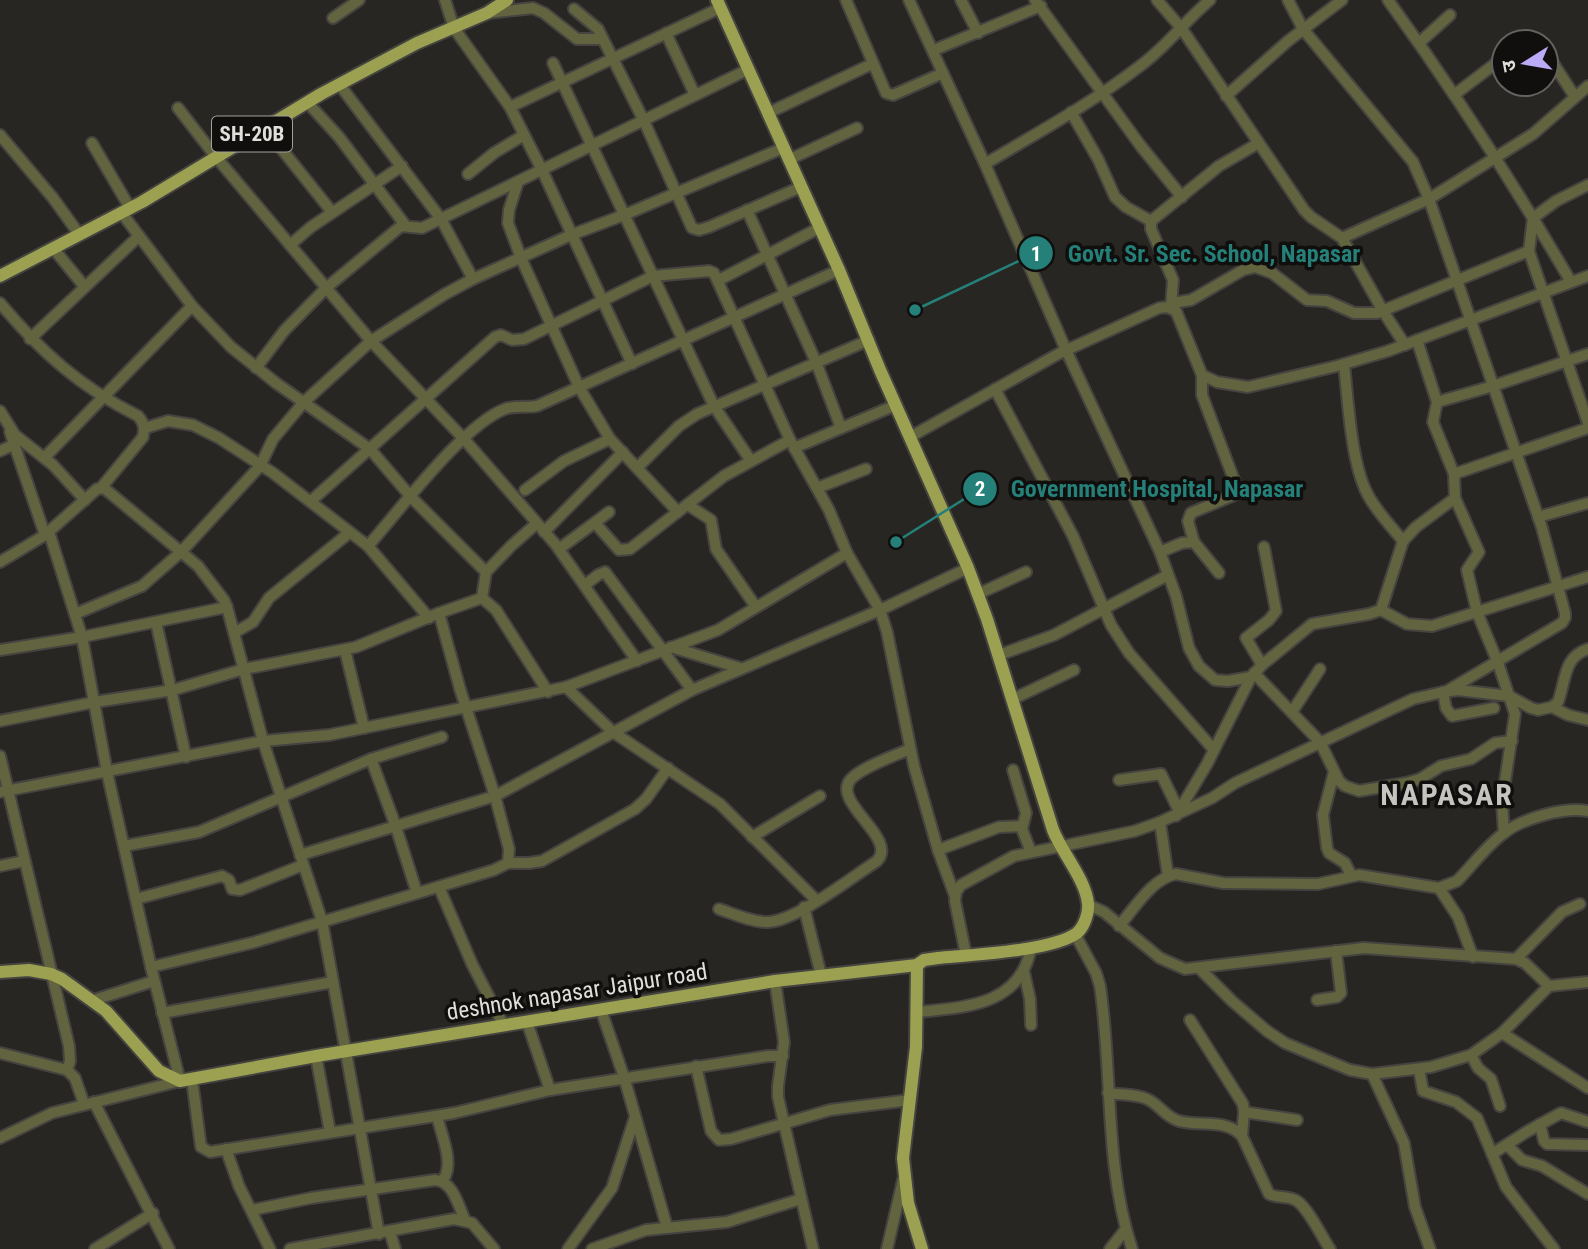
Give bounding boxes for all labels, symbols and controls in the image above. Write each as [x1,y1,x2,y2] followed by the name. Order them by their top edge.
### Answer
[1490,28,1560,98] north arrow
[1496,58,1521,74] text: उ
[212,116,292,152] road number: SH-20B
[1018,231,1374,276] callout: Govt. Sr. Sec. School, Napasar
[1068,240,1360,268] text: Govt. Sr. Sec. School, Napasar
[1031,242,1041,266] text: 1
[962,466,1318,511] callout: Government Hospital, Napasar
[1011,475,1303,503] text: Government Hospital, Napasar
[975,477,985,501] text: 2
[1380,777,1514,812] district label: NAPASAR
[445,958,709,1026] street label: deshnok napasar Jaipur road

